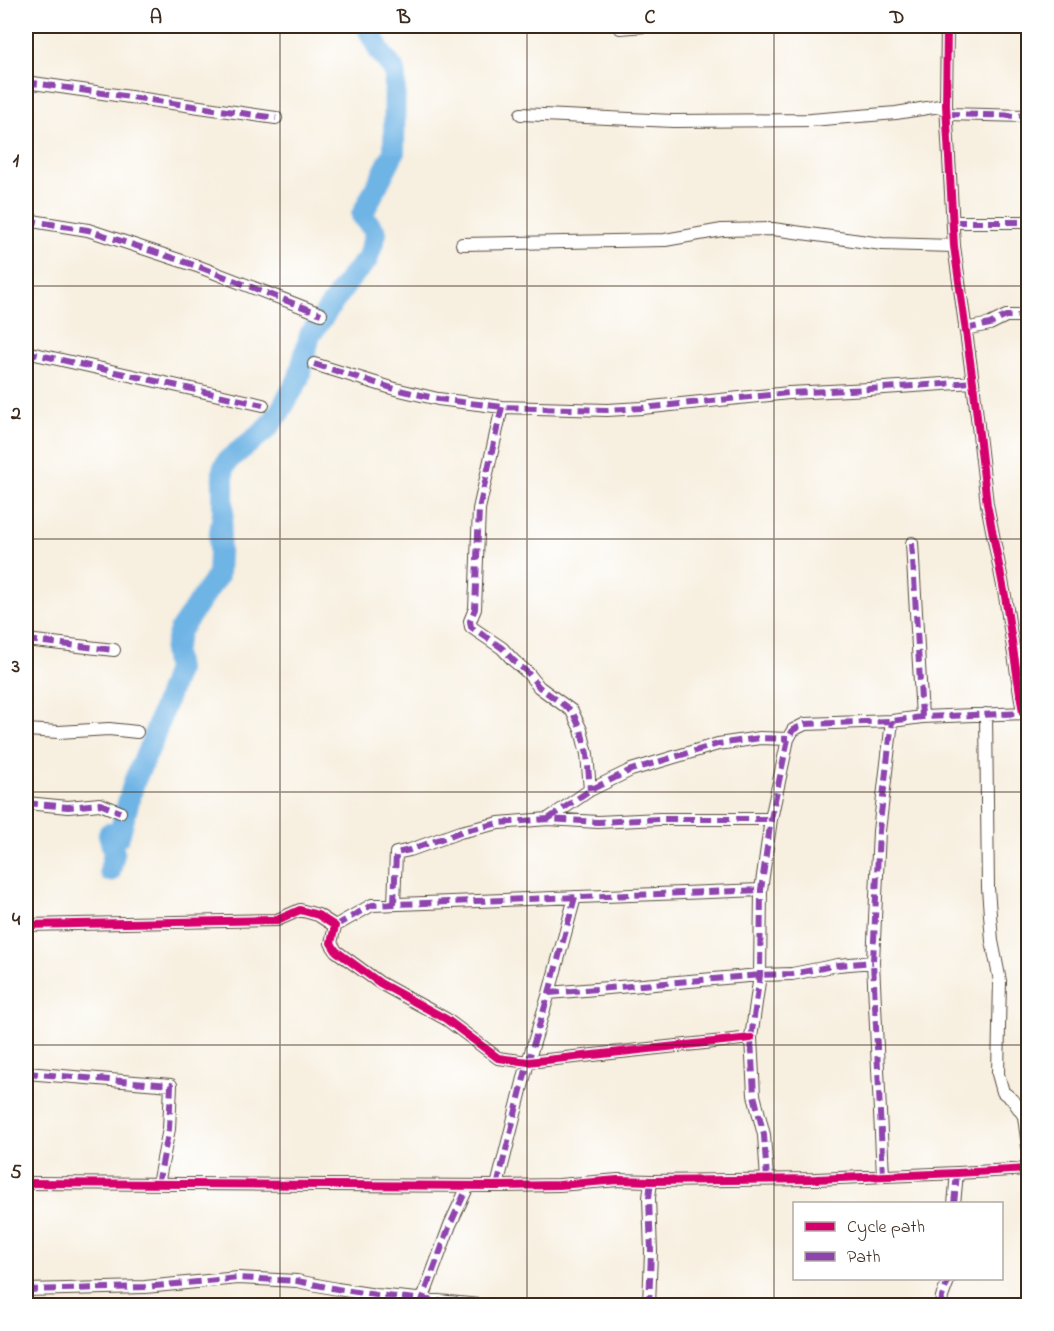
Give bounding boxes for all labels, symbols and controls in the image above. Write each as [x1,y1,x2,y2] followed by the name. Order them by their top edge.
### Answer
[150,4,162,33] text: A
[396,4,411,33] text: B
[645,4,656,33] text: C
[889,4,904,33] text: D
[13,147,20,176] text: 1
[10,400,21,429] text: 2
[11,653,20,682] text: 3
[12,906,21,935] text: 4
[10,1159,22,1188] text: 5
[793,1202,1003,1280] legend
[847,1215,925,1241] text: Cycle path
[847,1245,881,1271] text: Path

